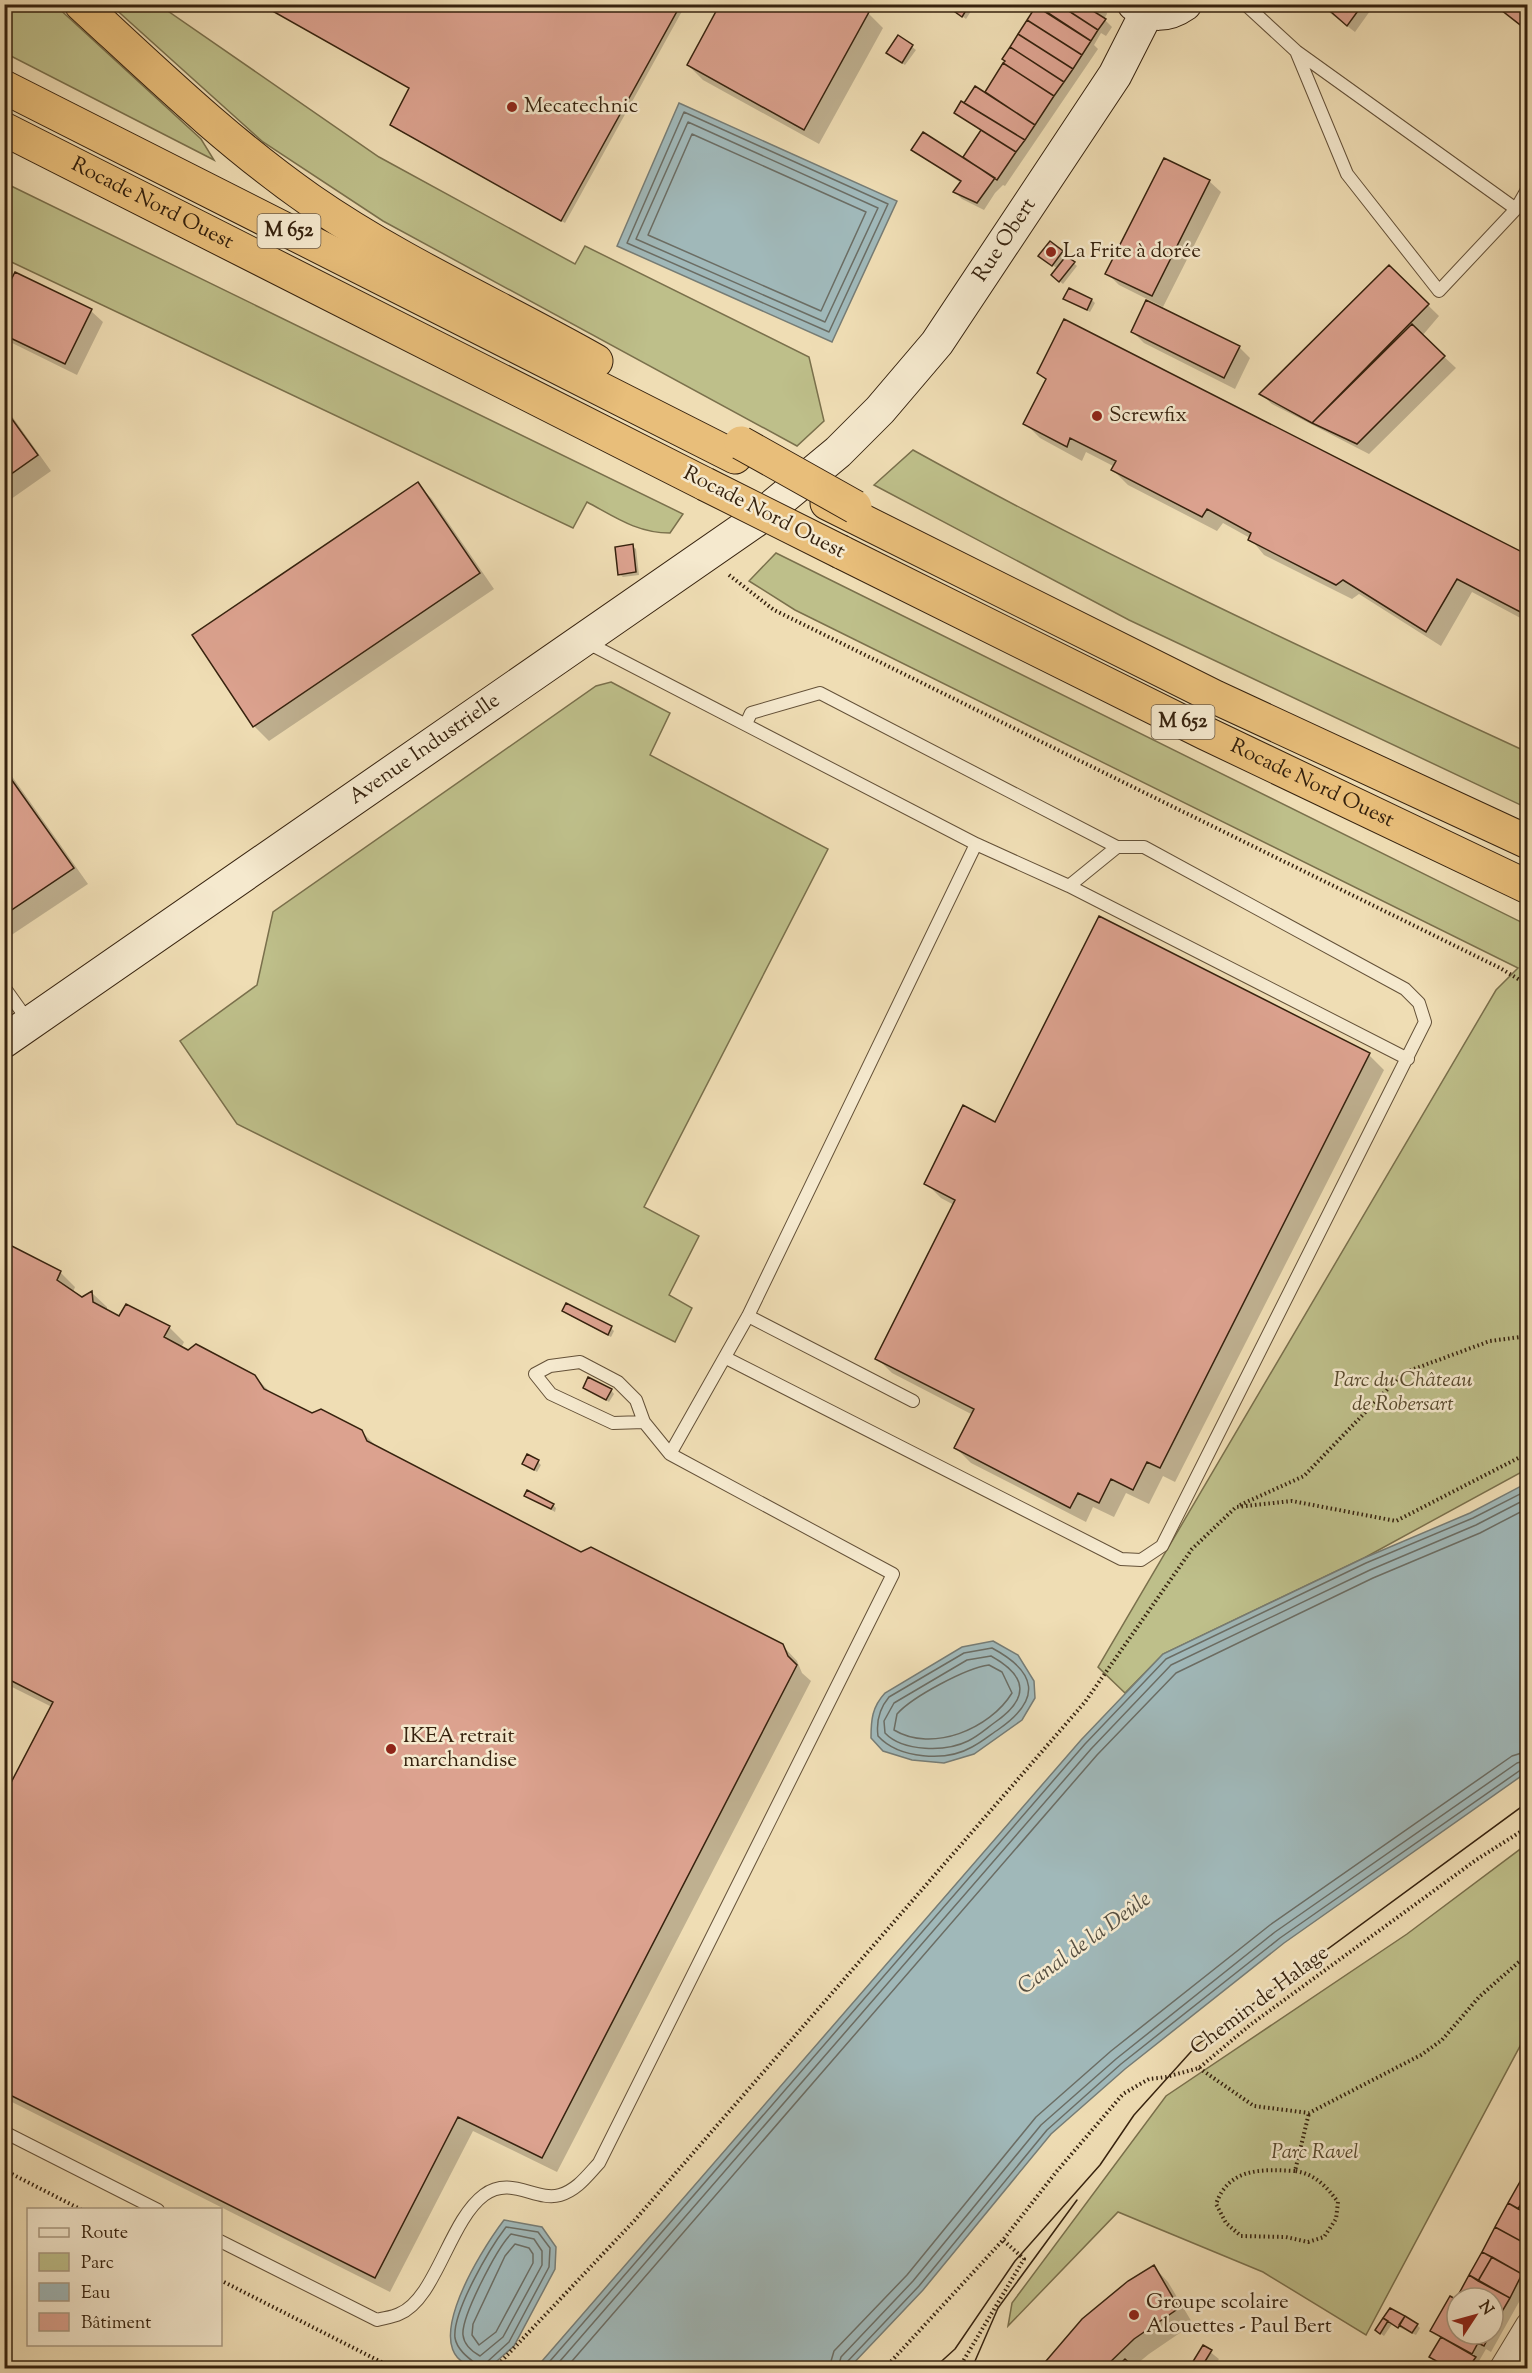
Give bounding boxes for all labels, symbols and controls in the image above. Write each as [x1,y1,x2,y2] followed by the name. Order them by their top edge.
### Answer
[524,92,638,122] place label: Mecatechnic
[505,100,519,114] marker: Mecatechnic
[66,150,238,258] street label: Rocade Nord Ouest
[966,192,1044,288] street label: Rue Obert
[258,214,320,248] road number: M 652
[1063,237,1201,267] place label: La Frite à dorée
[1044,245,1058,259] marker: La Frite à dorée
[1109,401,1187,431] place label: Screwfix
[1090,409,1104,423] marker: Screwfix
[678,459,850,567] street label: Rocade Nord Ouest
[343,686,506,812] street label: Avenue Industrielle
[1152,705,1214,739] road number: M 652
[1225,732,1399,836] street label: Rocade Nord Ouest
[1334,1366,1472,1420] park label: Parc du Château de Robersart
[403,1722,517,1776] place label: IKEA retrait marchandise
[384,1742,398,1756] marker: IKEA retrait marchandise
[1012,1884,1158,2003] water label: Canal de la Deûle
[1185,1939,1335,2063] street label: Chemin de Halage
[1271,2138,1359,2168] park label: Parc Ravel
[27,2208,222,2346] legend
[81,2221,128,2247] text: Route
[81,2251,114,2277] text: Parc
[81,2281,110,2307] text: Eau
[1445,2286,1505,2346] north arrow
[1146,2288,1332,2342] place label: Groupe scolaire Alouettes - Paul Bert
[1472,2297,1498,2321] text: N
[1127,2308,1141,2322] marker: Groupe scolaire Alouettes - Paul Bert
[81,2311,151,2337] text: Bâtiment

